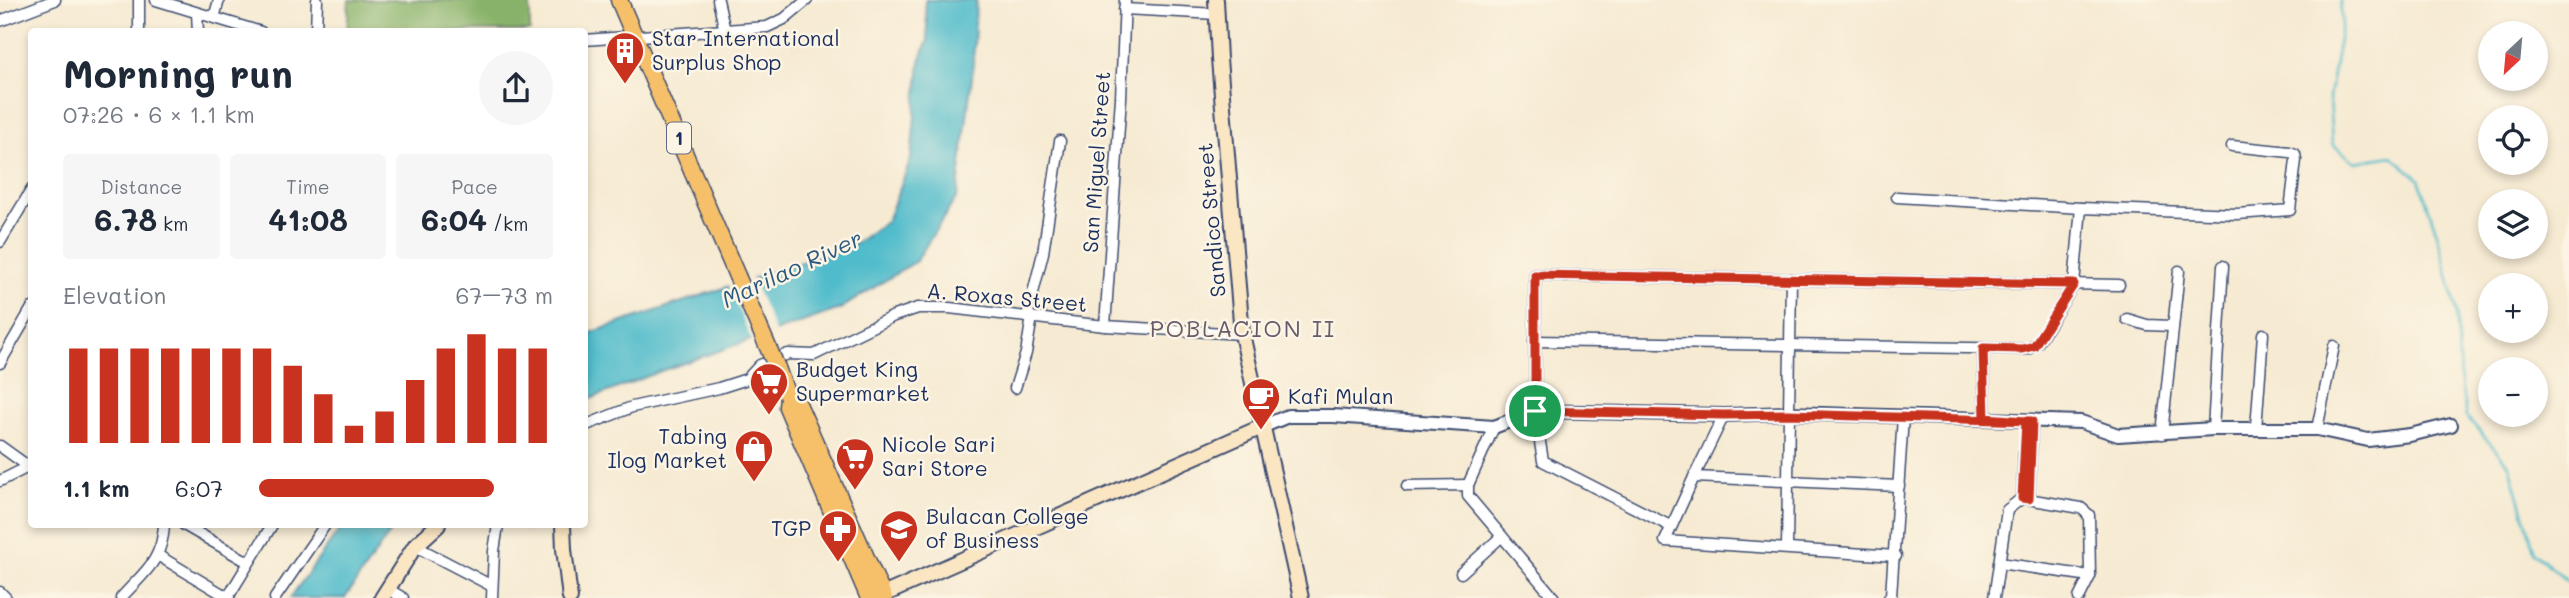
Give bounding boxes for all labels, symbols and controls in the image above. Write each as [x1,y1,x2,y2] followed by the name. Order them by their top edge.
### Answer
[2478,21,2548,91] north arrow
[2478,21,2548,427] map controls
[652,24,840,75] place label: Star International Surplus Shop
[604,30,646,85] building icon: Star International Surplus Shop
[63,48,293,98] text: Morning run
[479,51,553,125] button: share
[1076,70,1115,254] street label: San Miguel Street
[63,99,255,129] text: 07:26 · 6 × 1.1 km
[2478,105,2548,175] button: locate
[667,122,691,154] road number: 1
[1190,142,1231,298] street label: Sandico Street
[100,174,182,199] text: Distance
[286,174,330,199] text: Time
[451,174,498,199] text: Pace
[2478,189,2548,259] button: layers
[94,199,157,239] text: 6.78
[268,199,348,239] text: 41:08
[421,199,487,239] text: 6:04
[157,211,188,236] text: km
[487,211,528,236] text: /km
[716,222,867,314] water label: Marilao River
[2478,273,2548,343] button: +
[926,276,1088,317] street label: A. Roxas Street
[63,280,166,310] text: Elevation
[456,280,553,310] text: 67–73 m
[1150,313,1336,343] district label: POBLACION II
[796,355,930,406] place label: Budget King Supermarket
[2478,357,2548,427] button: −
[748,361,790,416] supermarket icon: Budget King Supermarket
[1240,376,1282,431] cafe icon: Kafi Mulan
[1505,381,1565,441] pin
[1288,382,1393,409] place label: Kafi Mulan
[1516,392,1554,430] icon: arrive
[607,422,727,473] place label: Tabing Ilog Market
[733,428,775,483] shop icon: Tabing Ilog Market
[882,430,996,481] place label: Nicole Sari Sari Store
[834,436,876,491] supermarket icon: Nicole Sari Sari Store
[63,473,129,503] text: 1.1 km
[175,473,223,503] text: 6:07
[926,502,1089,553] place label: Bulacan College of Business
[817,508,859,563] pharmacy icon: TGP
[878,508,920,563] school or university icon: Bulacan College of Business
[771,514,811,541] place label: TGP

